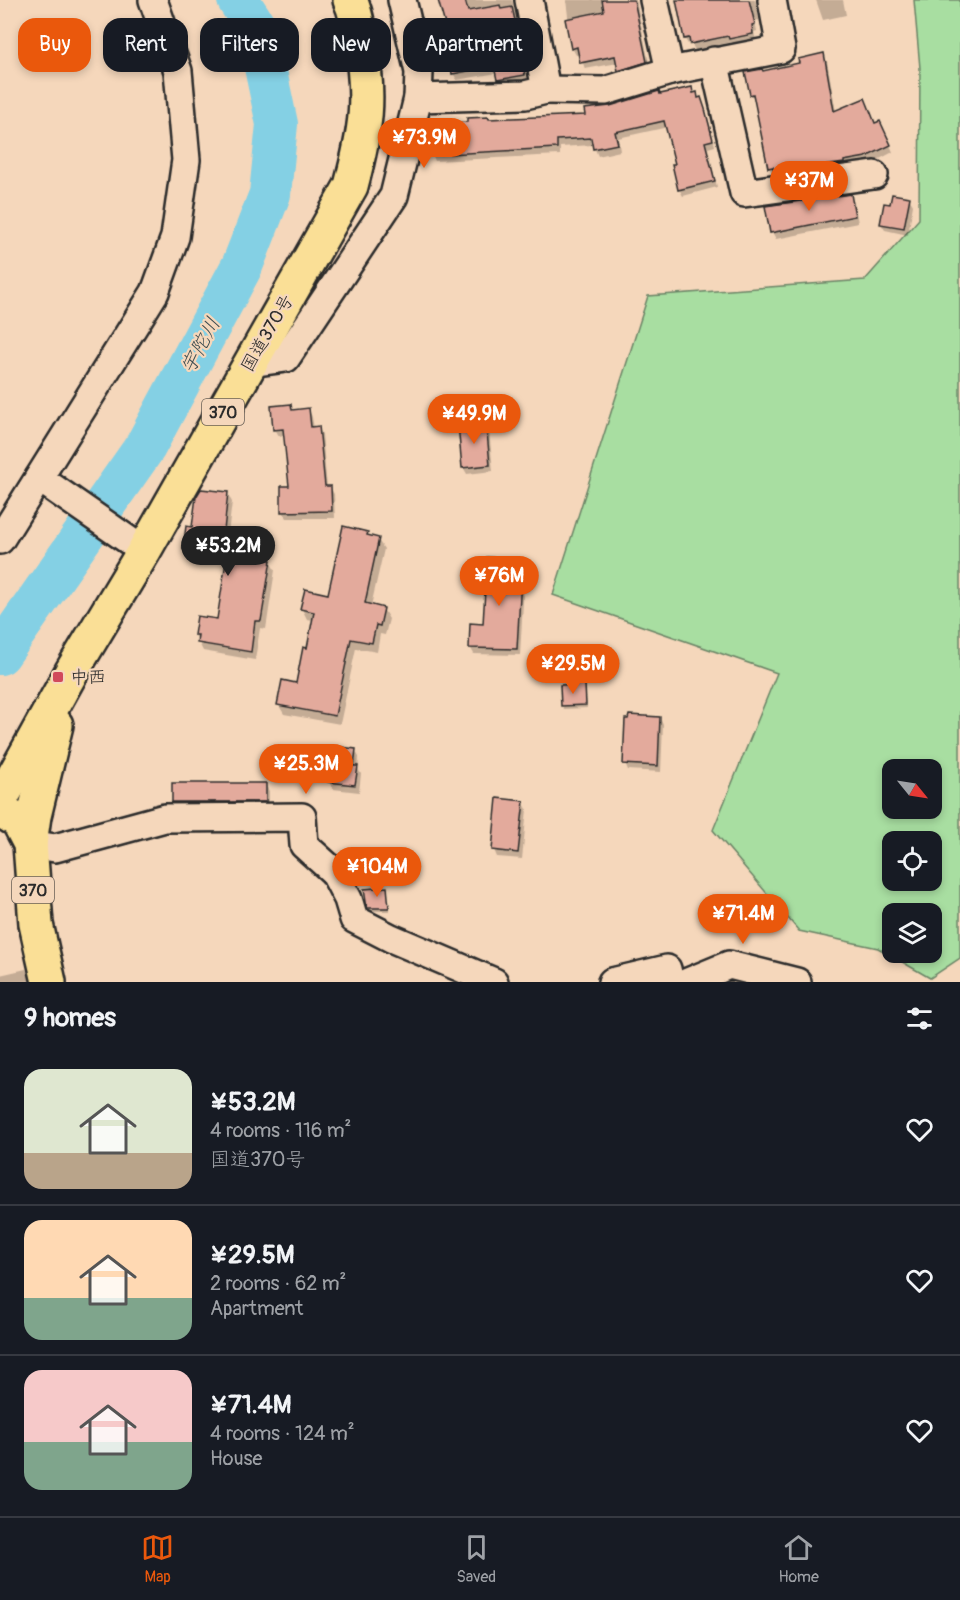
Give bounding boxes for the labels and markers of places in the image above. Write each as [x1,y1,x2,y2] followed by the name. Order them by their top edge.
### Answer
[375,118,473,169] pin: ¥73.9M
[773,161,845,212] pin: ¥37M
[425,394,523,445] pin: ¥49.9M
[179,526,277,577] pin: ¥53.2M
[463,556,535,607] pin: ¥76M
[524,644,622,695] pin: ¥29.5M
[70,666,106,689] place label: 中西
[51,670,65,684] marker: 中西
[257,744,355,795] pin: ¥25.3M
[335,847,419,898] pin: ¥104M
[694,894,792,945] pin: ¥71.4M

